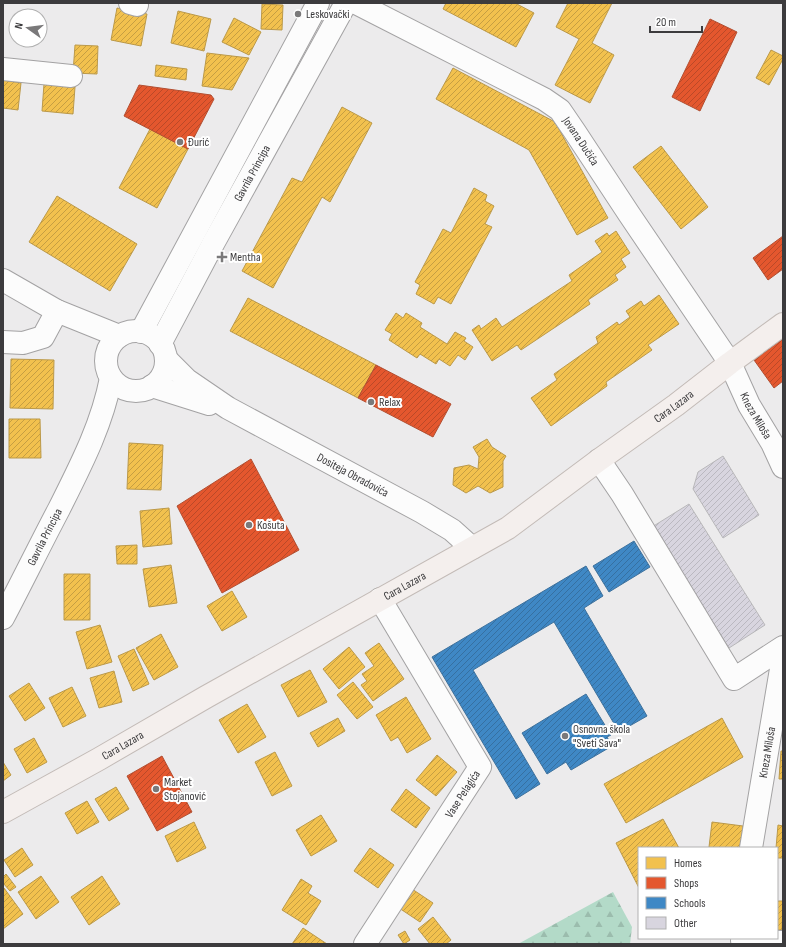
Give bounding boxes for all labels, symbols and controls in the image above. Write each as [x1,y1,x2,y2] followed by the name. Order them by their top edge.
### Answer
[306,7,349,22] place label: Leskovački
[8,8,48,48] north arrow
[650,8,702,34] scale bar
[293,9,303,19] marker: Leskovački
[656,15,676,30] text: 20 m
[12,21,26,30] text: N
[558,113,602,169] street label: Jovana Dučića
[188,135,210,150] place label: Đurić
[175,137,185,147] marker: Đurić
[231,142,274,204] street label: Gavrila Principa
[230,250,261,265] place label: Mentha
[217,252,227,262] marker: Mentha
[651,387,697,426] street label: Cara Lazara
[736,390,775,442] street label: Kneza Miloša
[379,395,401,410] place label: Relax
[366,397,376,407] marker: Relax
[314,450,391,501] street label: Dositeja Obradovića
[24,506,66,568] street label: Gavrila Principa
[257,518,285,533] place label: Košuta
[244,520,254,530] marker: Košuta
[381,568,429,604] street label: Cara Lazara
[573,722,630,751] place label: Osnovna škola "Sveti Sava"
[756,725,779,779] street label: Kneza Miloša
[99,728,147,764] street label: Cara Lazara
[560,731,570,741] marker: Osnovna škola "Sveti Sava"
[442,767,484,821] street label: Vase Pelagića
[164,775,206,804] place label: Market Stojanović
[151,784,161,794] marker: Market Stojanović
[638,847,778,939] legend
[674,856,702,871] text: Homes
[674,876,699,891] text: Shops
[674,896,706,911] text: Schools
[674,916,698,931] text: Other

